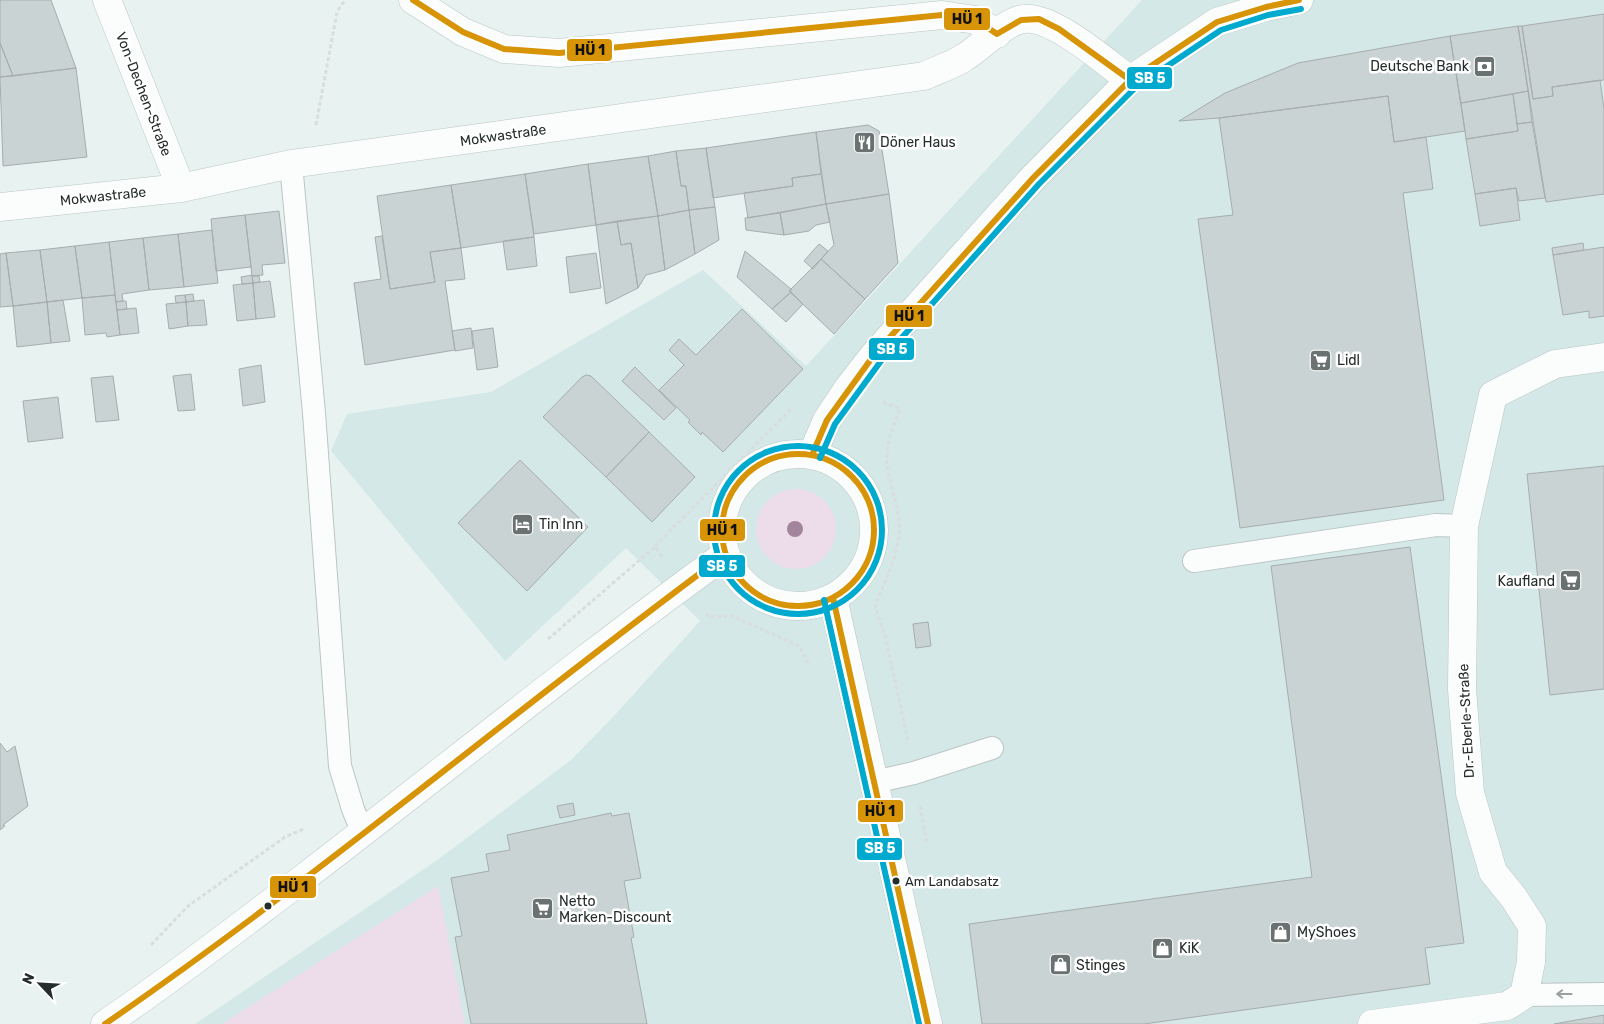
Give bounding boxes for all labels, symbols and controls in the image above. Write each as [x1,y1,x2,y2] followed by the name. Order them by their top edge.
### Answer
[943,7,991,31] line badge: HÜ 1
[952,10,982,28] text: HÜ 1
[112,30,175,159] street label: Von-Dechen-Straße
[566,38,613,62] line badge: HÜ 1
[575,41,605,59] text: HÜ 1
[1473,54,1497,78] bank icon: Deutsche Bank
[1370,58,1470,75] place label: Deutsche Bank
[1126,66,1173,90] line badge: SB 5
[1134,70,1166,87] text: SB 5
[459,121,547,150] street label: Mokwastraße
[852,130,876,154] restaurant icon: Döner Haus
[880,134,956,151] place label: Döner Haus
[59,183,147,209] street label: Mokwastraße
[885,304,933,328] line badge: HÜ 1
[894,307,924,325] text: HÜ 1
[868,337,915,361] line badge: SB 5
[876,341,908,358] text: SB 5
[1309,348,1333,372] supermarket icon: Lidl
[1337,352,1360,369] place label: Lidl
[511,512,535,536] hotel icon: Tin Inn
[539,516,583,533] place label: Tin Inn
[699,518,746,542] line badge: HÜ 1
[707,521,737,539] text: HÜ 1
[698,554,746,578] line badge: SB 5
[706,558,738,575] text: SB 5
[1559,569,1583,593] supermarket icon: Kaufland
[1498,573,1555,590] place label: Kaufland
[1455,663,1478,779] street label: Dr.-Eberle-Straße
[857,799,904,823] line badge: HÜ 1
[865,802,895,820] text: HÜ 1
[856,837,903,861] line badge: SB 5
[864,840,896,857] text: SB 5
[905,874,999,889] place label: Am Landabsatz
[269,875,317,899] line badge: HÜ 1
[891,876,901,886] marker: Am Landabsatz
[278,878,308,896] text: HÜ 1
[559,893,672,926] place label: Netto Marken-Discount
[531,897,555,921] supermarket icon: Netto Marken-Discount
[263,901,273,911] unlabelled marker
[1269,920,1293,944] shop icon: MyShoes
[1297,924,1356,941] place label: MyShoes
[1151,936,1175,960] shop icon: KiK
[1179,940,1200,957] place label: KiK
[1048,953,1072,977] shop icon: Stinges
[1076,957,1125,974] place label: Stinges
[15,959,65,1009] north arrow
[19,971,39,987] text: N
[1556,989,1572,999] one-way arrow

